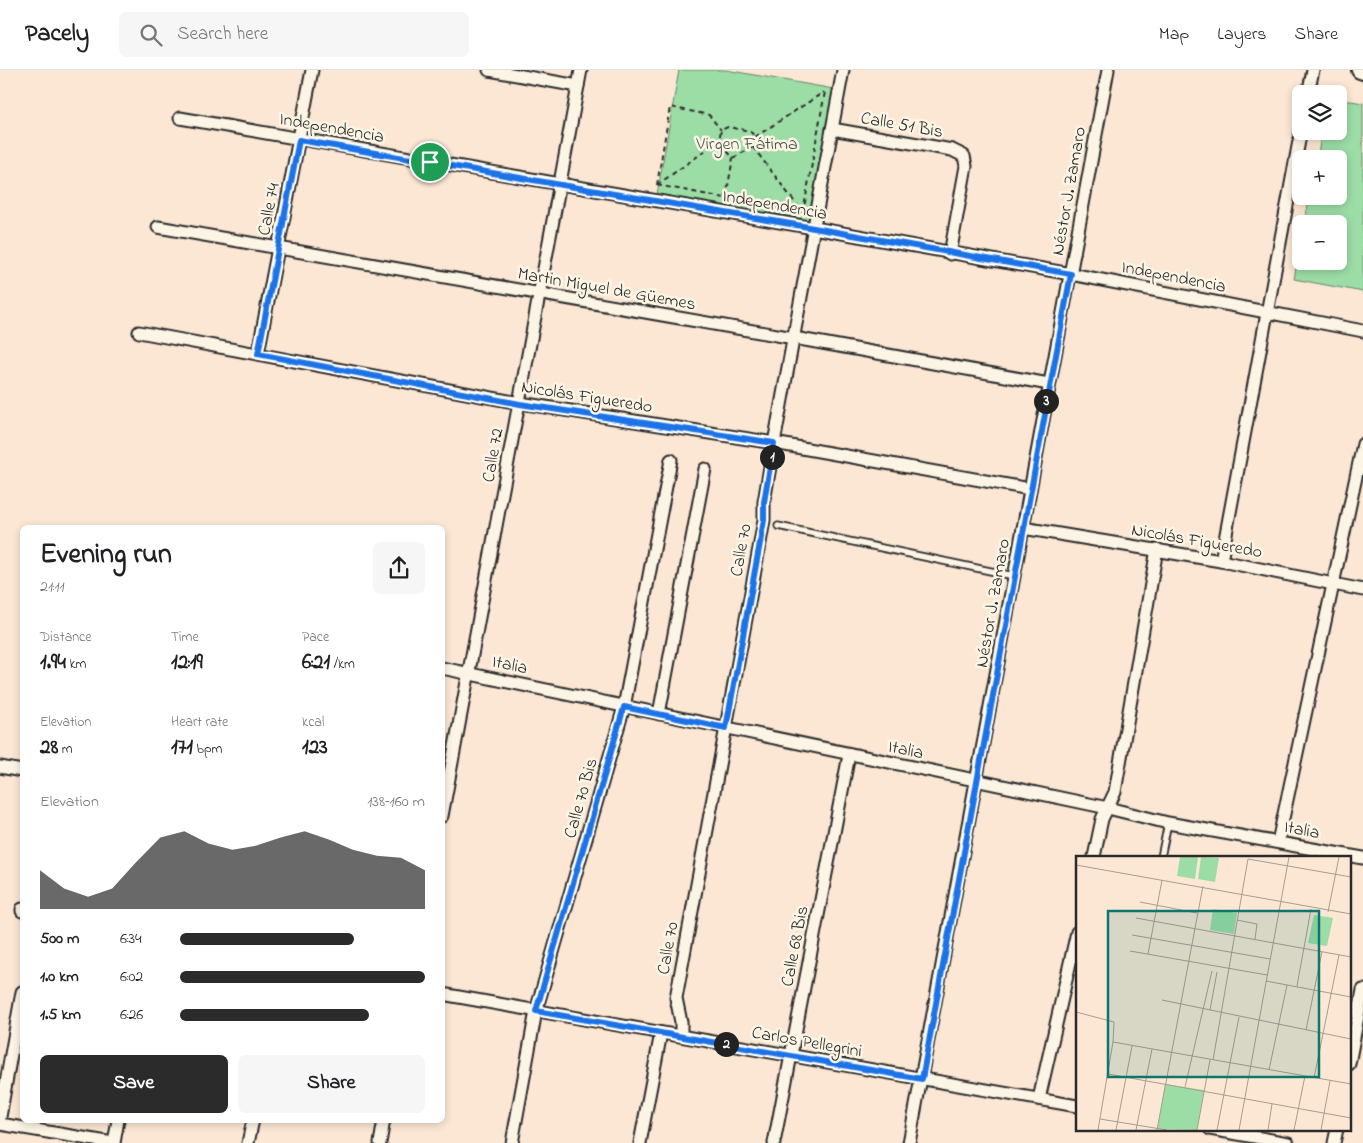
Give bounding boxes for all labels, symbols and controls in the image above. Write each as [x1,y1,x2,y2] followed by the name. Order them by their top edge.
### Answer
[119,12,469,57] search box
[25,17,89,52] text: Pacely
[137,21,165,49] icon: search
[177,21,268,48] text: Search here
[1159,22,1189,48] text: Map
[1217,22,1267,48] text: Layers
[1295,22,1338,48] text: Share
[1292,85,1347,270] map controls
[1292,85,1347,140] button: layers
[858,106,945,146] street label: Calle 51 Bis
[277,107,386,151] street label: Independencia
[1046,125,1094,258] street label: Néstor J. Zamaro
[695,132,798,159] park label: Virgen Fátima
[409,141,451,183] pin
[416,148,444,176] icon: arrive
[1292,150,1347,205] button: +
[252,180,288,238] street label: Calle 74
[720,184,829,228] street label: Independencia
[1292,215,1347,270] button: −
[1119,255,1228,301] street label: Independencia
[515,261,698,319] street label: Martin Miguel de Güemes
[519,375,654,422] street label: Nicolás Figueredo
[1034,388,1058,414] pin: 3
[1044,391,1049,412] text: 3
[476,426,512,484] street label: Calle 72
[760,444,784,470] pin: 1
[770,447,775,468] text: 1
[1129,518,1264,567] street label: Nicolás Figueredo
[725,522,759,579] street label: Calle 70
[40,535,172,576] text: Evening run
[970,537,1018,670] street label: Néstor J. Zamaro
[373,542,425,594] button: share
[40,575,65,599] text: 21:11
[40,627,92,648] text: Distance
[171,627,199,648] text: Time
[302,627,329,648] text: Pace
[40,648,66,678] text: 1.94
[171,648,203,678] text: 12:19
[302,648,330,678] text: 6:21
[489,649,530,682] street label: Italia
[66,654,86,675] text: km
[330,654,355,675] text: /km
[40,712,91,733] text: Elevation
[171,712,228,733] text: Heart rate
[302,712,324,733] text: kcal
[40,733,58,763] text: 28
[171,733,193,763] text: 171
[302,733,328,763] text: 123
[885,734,926,767] street label: Italia
[58,739,73,760] text: m
[193,739,222,760] text: bpm
[558,755,606,842] street label: Calle 70 Bis
[40,790,99,814] text: Elevation
[367,790,425,814] text: 138–160 m
[1281,815,1322,847] street label: Italia
[1076,856,1350,1130] inset map
[775,904,817,989] street label: Calle 68 Bis
[652,920,686,977] street label: Calle 70
[40,927,79,951] text: 500 m
[120,927,142,951] text: 6:34
[40,965,79,989] text: 1.0 km
[120,965,143,989] text: 6:02
[40,1003,81,1027] text: 1.5 km
[120,1003,143,1027] text: 6:26
[749,1020,864,1066] street label: Carlos Pellegrini
[714,1032,738,1056] pin: 2
[723,1034,730,1055] text: 2
[40,1055,228,1113] button: Save
[238,1055,425,1113] button: Share

